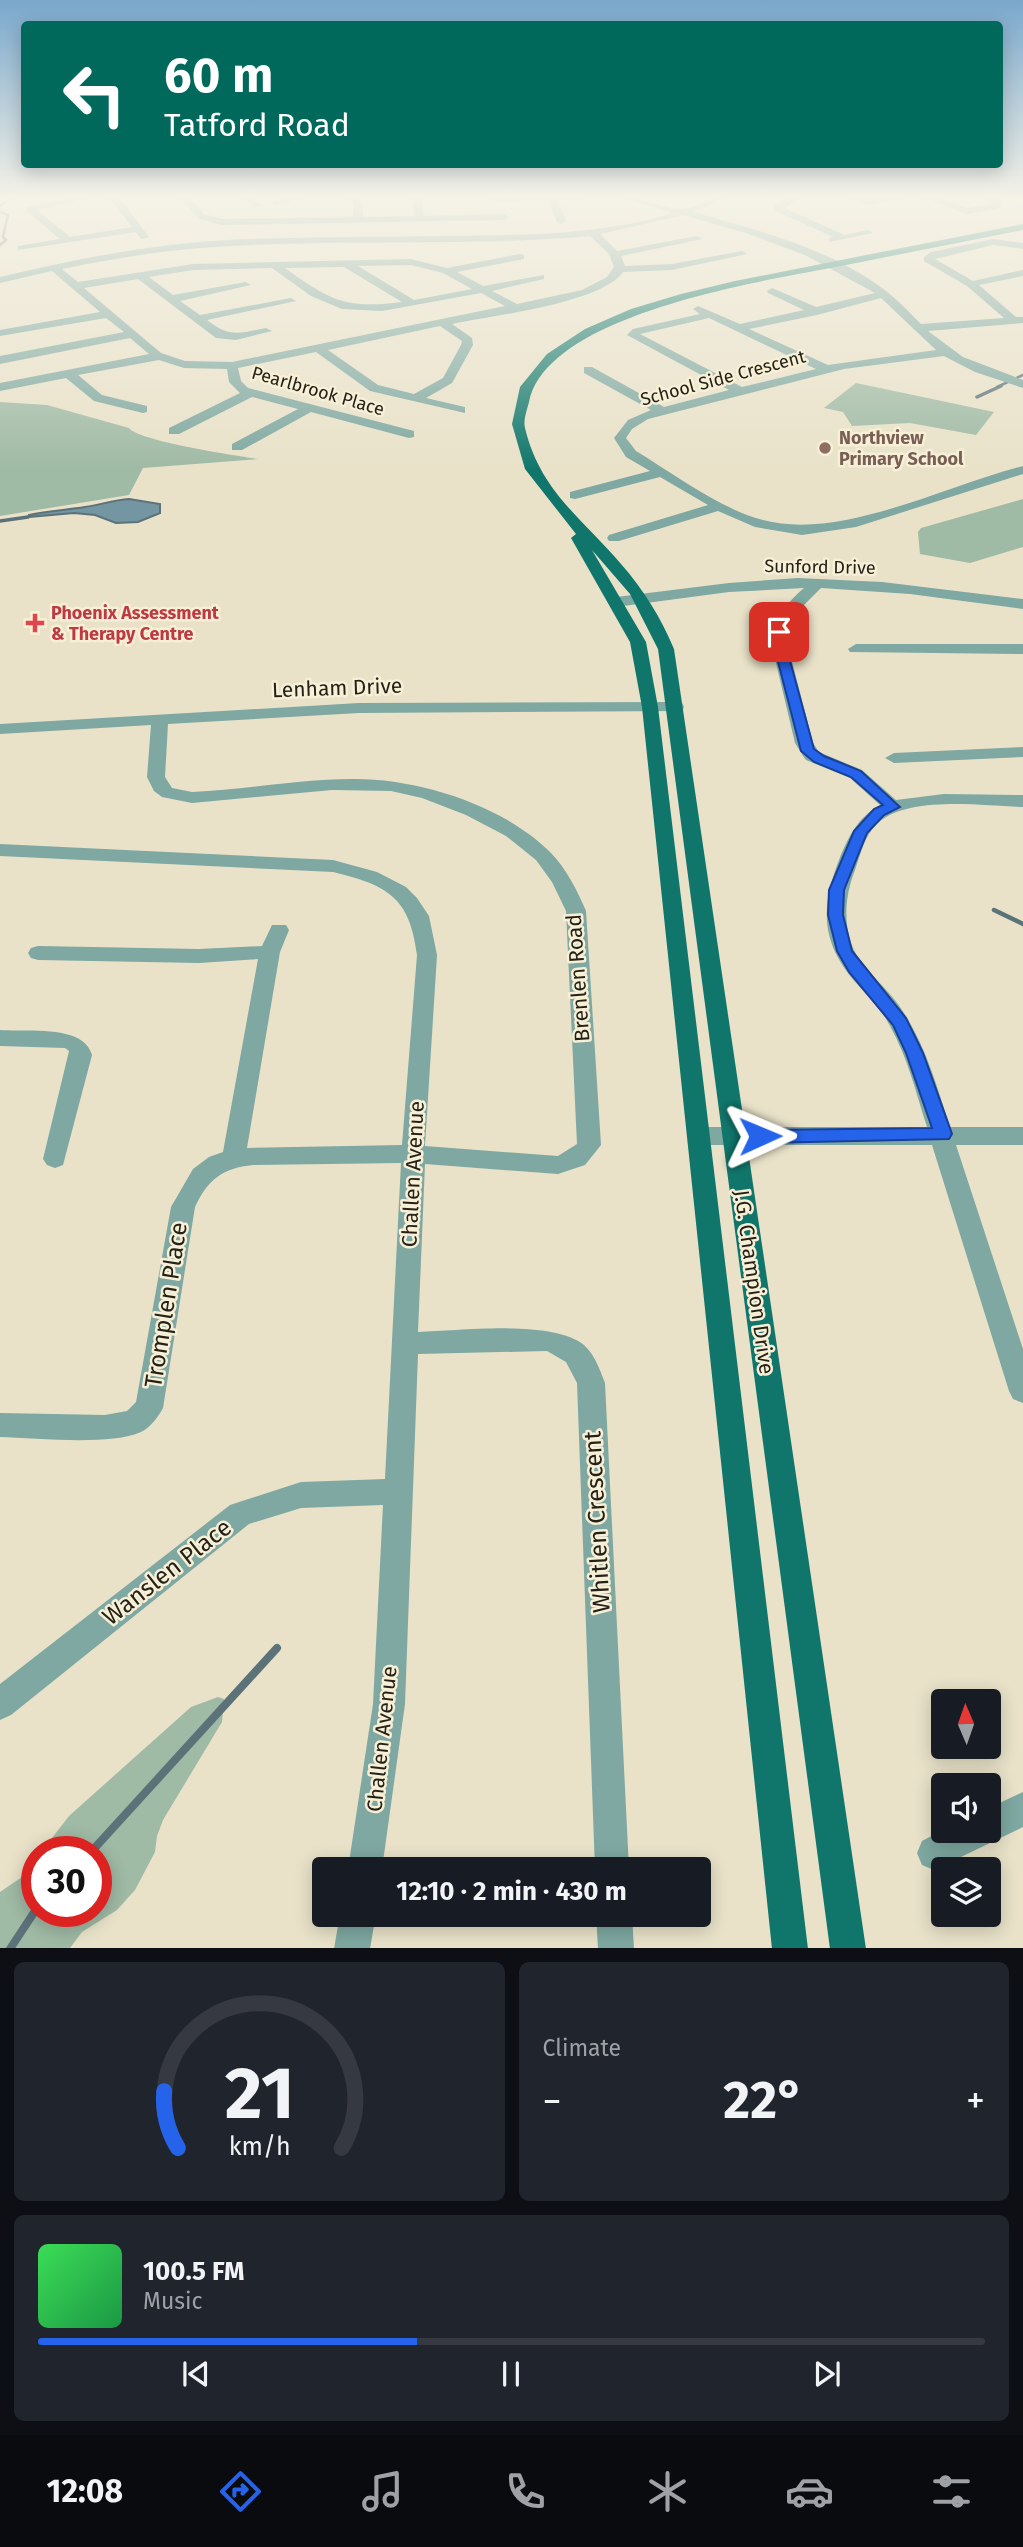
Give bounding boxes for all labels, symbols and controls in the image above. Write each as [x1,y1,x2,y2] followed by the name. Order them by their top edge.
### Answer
[164,46,273,105] text: 60 m
[49,49,140,140] icon: left
[164,106,350,144] text: Tatford Road
[638,345,808,411] street label: School Side Crescent
[249,362,387,420] street label: Pearlbrook Place
[839,427,964,470] place label: Northview Primary School
[817,440,833,456] marker: Northview Primary School
[764,555,876,579] street label: Sunford Drive
[51,602,220,645] place label: Phoenix Assessment & Therapy Centre
[749,602,809,662] pin
[25,613,45,633] marker: Phoenix Assessment & Therapy Centre
[760,613,798,651] icon: arrive
[271,673,403,703] street label: Lenham Drive
[561,913,595,1043] street label: Brenlen Road
[723,1099,797,1173] position arrow
[396,1100,430,1248] street label: Challen Avenue
[728,1188,780,1376] street label: J.G. Champion Drive
[139,1220,193,1390] street label: Tromplen Place
[578,1430,616,1614] street label: Whitlen Crescent
[97,1513,237,1631] street label: Wanslen Place
[361,1665,403,1813] street label: Challen Avenue
[931,1689,1001,1759] north arrow
[931,1689,1001,1927] map controls
[931,1773,1001,1843] button: sound
[21,1836,112,1927] speed limit sign: 30
[931,1857,1001,1927] button: layers
[396,1876,627,1907] text: 12:10 · 2 min · 430 m
[543,2034,621,2062] text: Climate
[224,2050,294,2137] text: 21
[723,2069,804,2132] text: 22°
[543,2078,562,2124] text: −
[966,2078,985,2124] text: +
[228,2131,290,2161] text: km/h
[143,2256,245,2287] text: 100.5 FM
[143,2287,203,2315] text: Music
[177,2355,215,2393] icon: previous
[492,2355,530,2393] icon: pause
[808,2355,846,2393] icon: next
[216,2467,265,2516] icon: directions
[358,2467,407,2516] icon: music
[501,2467,550,2516] icon: phone
[643,2467,692,2516] icon: climate
[785,2467,834,2516] icon: car
[927,2467,976,2516] icon: filters
[47,2472,123,2510] text: 12:08

